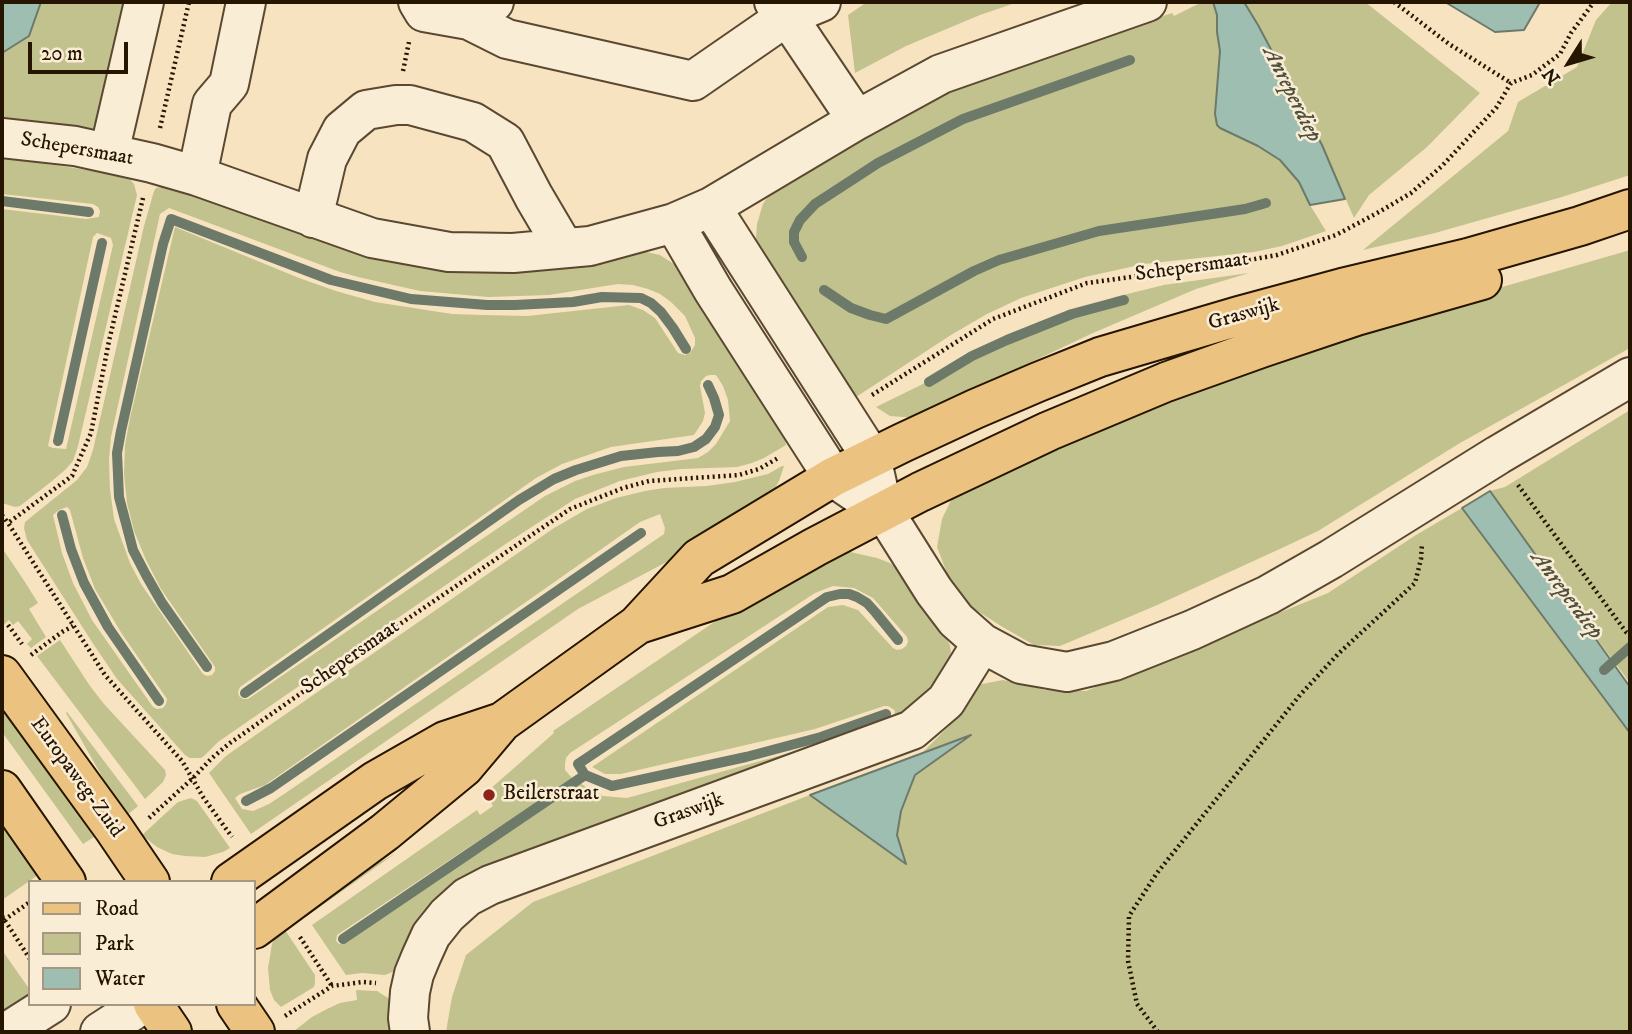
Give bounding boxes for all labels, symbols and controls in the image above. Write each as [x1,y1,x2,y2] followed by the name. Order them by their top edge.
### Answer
[32,28,131,72] scale bar
[1534,28,1604,98] north arrow
[41,41,83,67] text: 20 m
[1255,43,1327,147] water label: Anreperdiep
[1538,63,1566,89] text: N
[19,128,135,172] street label: Schepersmaat
[1134,248,1250,288] street label: Schepersmaat
[1206,293,1282,337] street label: Graswijk
[1524,546,1608,646] water label: Anreperdiep
[297,615,405,701] street label: Schepersmaat
[24,713,128,843] street label: Europaweg-Zuid
[503,782,599,808] place label: Beilerstraat
[481,787,497,803] marker: Beilerstraat
[651,788,727,836] street label: Graswijk
[28,880,256,1006] legend
[95,896,139,922] text: Road
[95,931,134,957] text: Park
[95,966,145,992] text: Water

